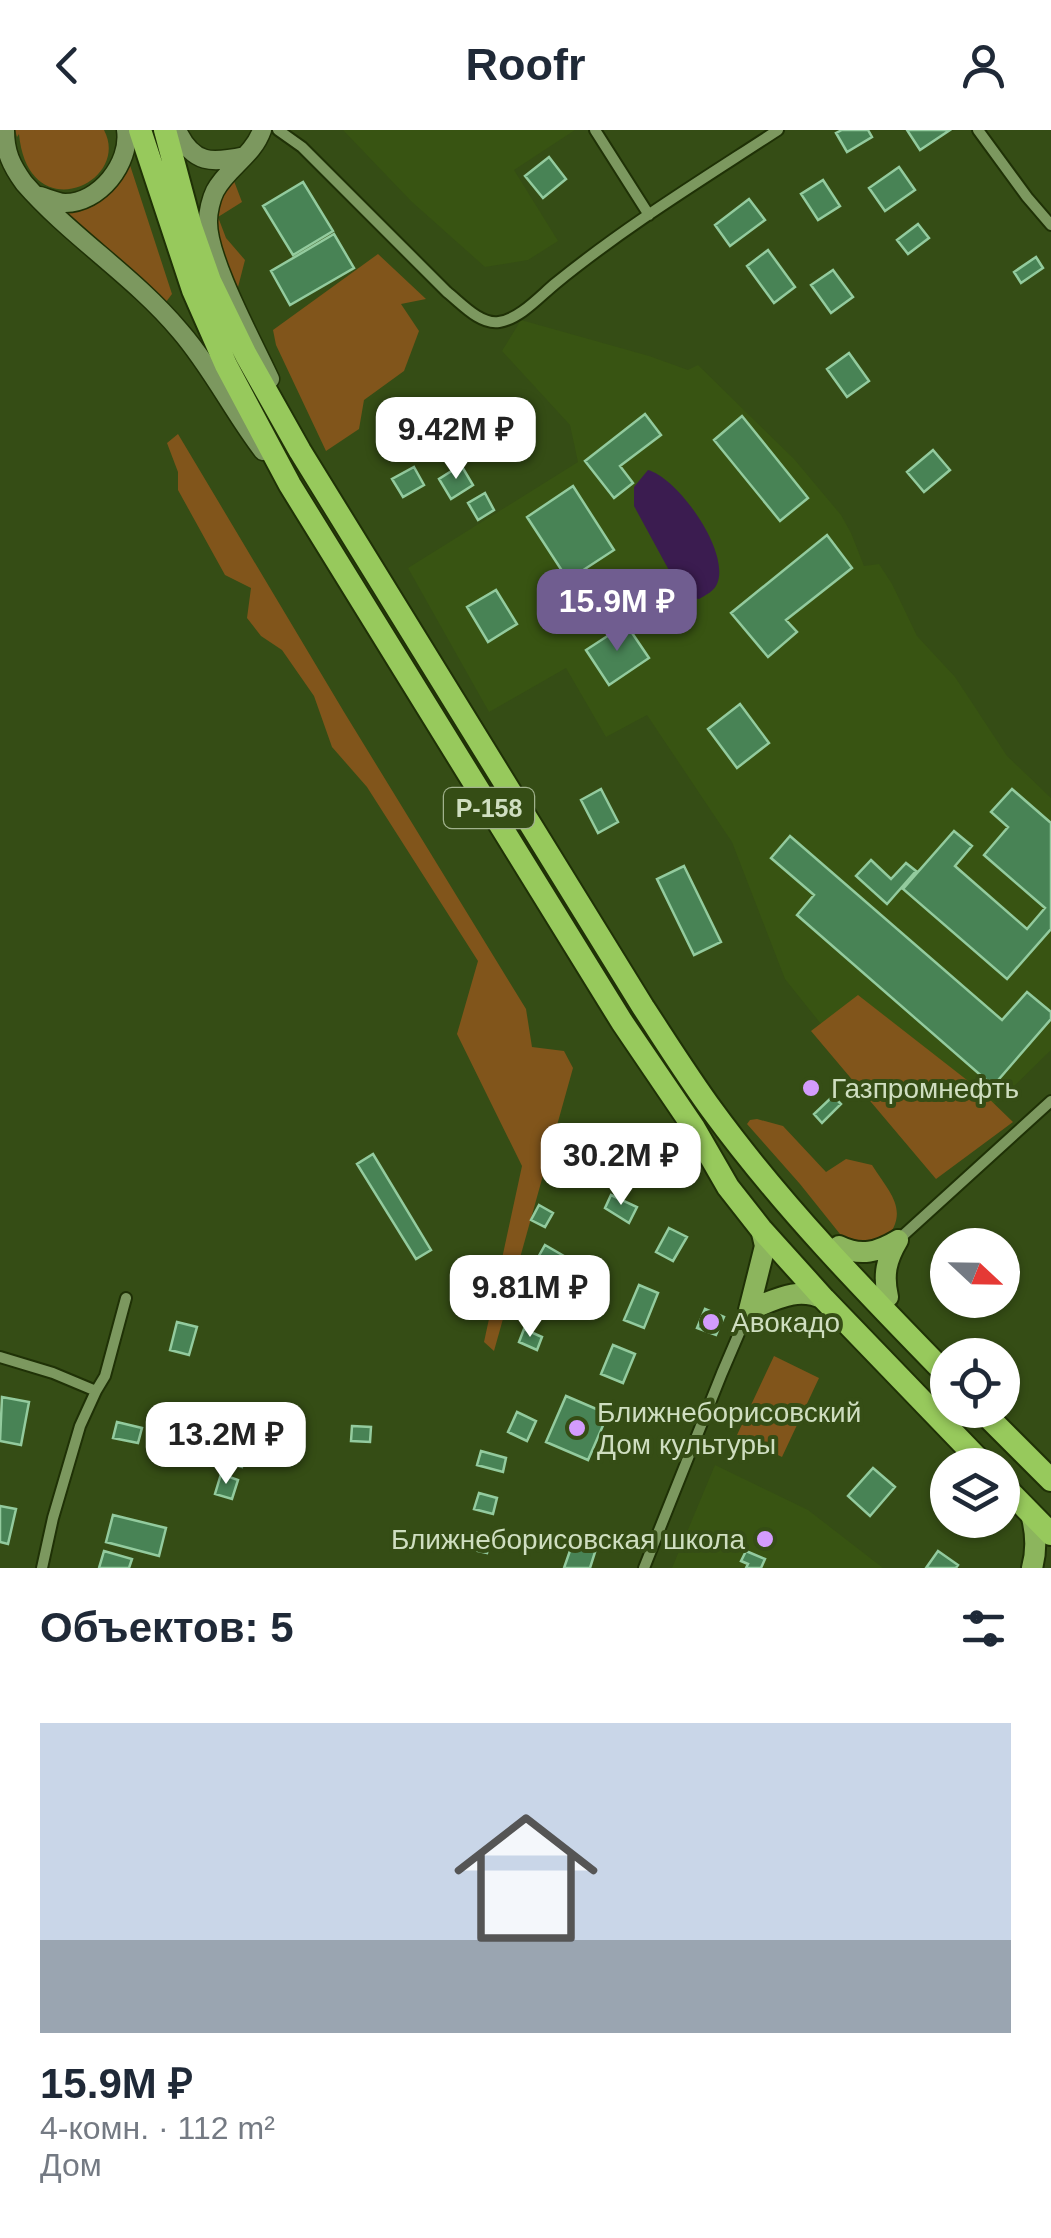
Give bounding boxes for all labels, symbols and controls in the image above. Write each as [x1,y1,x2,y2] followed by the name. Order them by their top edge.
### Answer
[40,38,95,93] icon: back
[956,38,1011,93] icon: person
[466,39,585,90] text: Roofr
[364,397,548,482] pin: 9.42M ₽
[398,411,514,447] text: 9.42M ₽
[525,569,709,654] pin: 15.9M ₽
[559,583,675,619] text: 15.9M ₽
[444,788,534,828] road number: Р-158
[831,1073,1019,1104] place label: Газпромнефть
[800,1077,822,1099] marker: Газпромнефть
[529,1123,713,1208] pin: 30.2M ₽
[563,1137,679,1173] text: 30.2M ₽
[930,1228,1020,1318] north arrow
[930,1228,1020,1538] map controls
[438,1255,622,1340] pin: 9.81M ₽
[472,1269,588,1305] text: 9.81M ₽
[731,1307,840,1338] place label: Авокадо
[700,1311,722,1333] marker: Авокадо
[930,1338,1020,1428] button: locate
[597,1397,861,1460] place label: Ближнеборисовский Дом культуры
[134,1402,318,1487] pin: 13.2M ₽
[168,1416,284,1452] text: 13.2M ₽
[566,1417,588,1439] marker: Ближнеборисовский Дом культуры
[930,1448,1020,1538] button: layers
[391,1524,745,1555] place label: Ближнеборисовская школа
[754,1528,776,1550] marker: Ближнеборисовская школа
[956,1601,1011,1656] icon: filters
[40,1604,294,1651] text: Объектов: 5
[436,1788,616,1968] icon: home
[40,2060,193,2107] text: 15.9M ₽
[40,2110,275,2146] text: 4-комн. · 112 m²
[40,2147,102,2183] text: Дом

